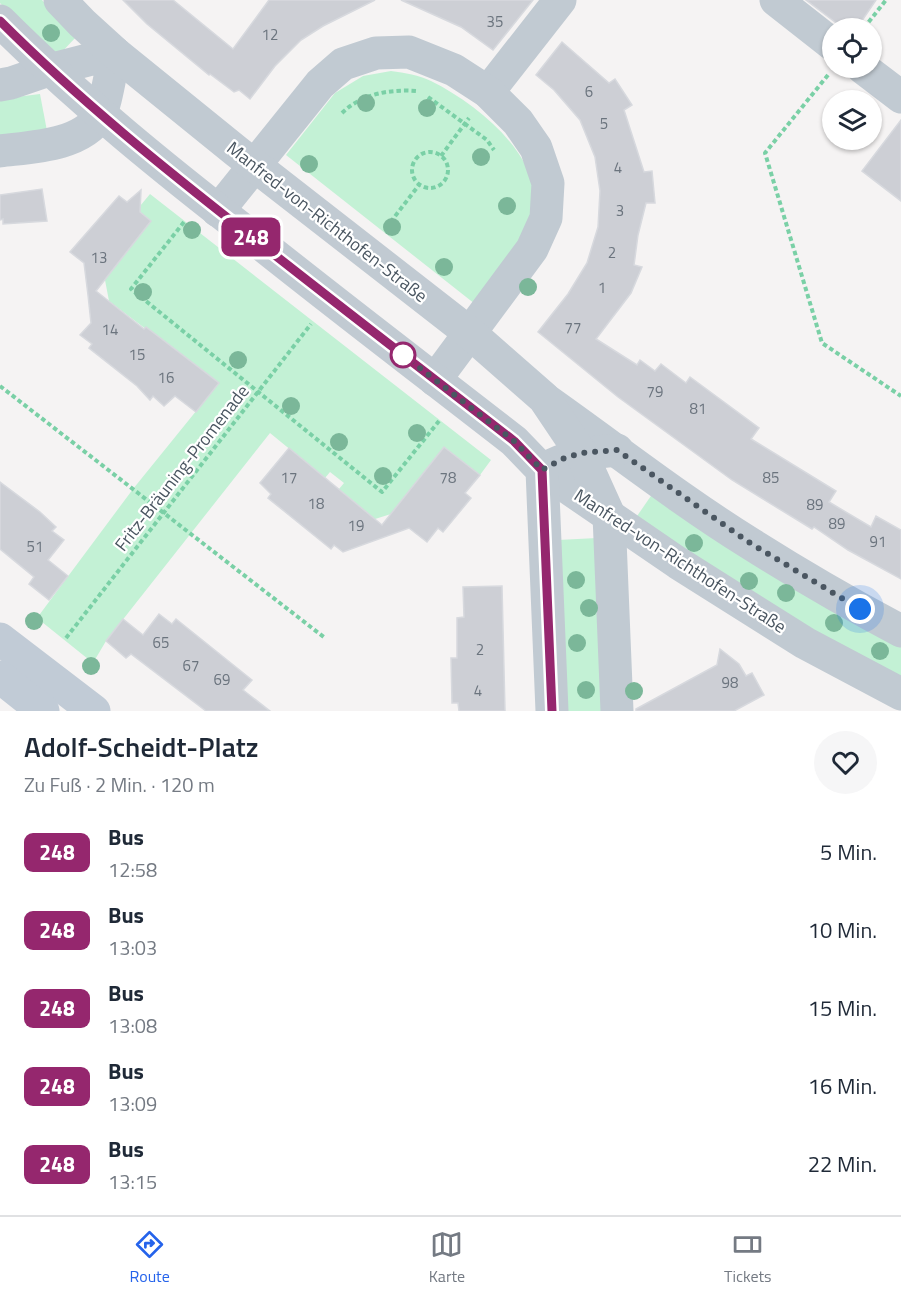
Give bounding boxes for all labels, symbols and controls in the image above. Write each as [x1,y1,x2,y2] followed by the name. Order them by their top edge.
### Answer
[487,10,503,33] house number: 35
[822,18,882,150] map controls
[822,18,882,78] button: locate
[262,23,278,46] house number: 12
[585,80,593,103] house number: 6
[822,90,882,150] button: layers
[600,112,608,135] house number: 5
[221,135,433,309] street label: Manfred-von-Richthofen-Straße
[614,156,622,179] house number: 4
[616,199,624,222] house number: 3
[216,218,286,256] line badge: 248
[233,221,269,253] text: 248
[608,241,616,264] house number: 2
[91,246,107,269] house number: 13
[598,276,606,299] house number: 1
[565,316,581,339] house number: 77
[102,318,118,341] house number: 14
[390,342,416,368] unlabelled marker
[129,343,145,366] house number: 15
[158,366,174,389] house number: 16
[108,379,255,557] street label: Fritz-Bräuning-Promenade
[647,380,663,403] house number: 79
[690,397,706,420] house number: 81
[281,466,297,489] house number: 17
[440,466,456,489] house number: 78
[763,466,779,489] house number: 85
[569,482,792,639] street label: Manfred-von-Richthofen-Straße
[308,492,324,515] house number: 18
[807,493,823,516] house number: 89
[829,512,845,535] house number: 89
[348,514,364,537] house number: 19
[870,530,886,553] house number: 91
[27,535,43,558] house number: 51
[845,594,875,624] your location
[153,631,169,654] house number: 65
[476,638,484,661] house number: 2
[183,654,199,677] house number: 67
[214,668,230,691] house number: 69
[722,671,738,694] house number: 98
[474,679,482,702] house number: 4
[24,725,259,768] text: Adolf-Scheidt-Platz
[814,731,877,794] button: heart
[24,769,215,800] text: Zu Fuß · 2 Min. · 120 m
[108,820,144,854] text: Bus
[820,835,877,869] text: 5 Min.
[39,836,75,868] text: 248
[108,854,157,885] text: 12:58
[108,898,144,932] text: Bus
[808,913,877,947] text: 10 Min.
[39,914,75,946] text: 248
[108,932,157,963] text: 13:03
[108,976,144,1010] text: Bus
[808,991,877,1025] text: 15 Min.
[39,992,75,1024] text: 248
[108,1010,157,1041] text: 13:08
[108,1054,144,1088] text: Bus
[808,1069,877,1103] text: 16 Min.
[39,1070,75,1102] text: 248
[108,1088,157,1119] text: 13:09
[108,1132,144,1166] text: Bus
[808,1147,877,1181] text: 22 Min.
[39,1148,75,1180] text: 248
[108,1166,157,1197] text: 13:15
[129,1228,170,1288] tab: Route
[429,1228,465,1288] tab: Karte
[724,1228,772,1288] tab: Tickets

